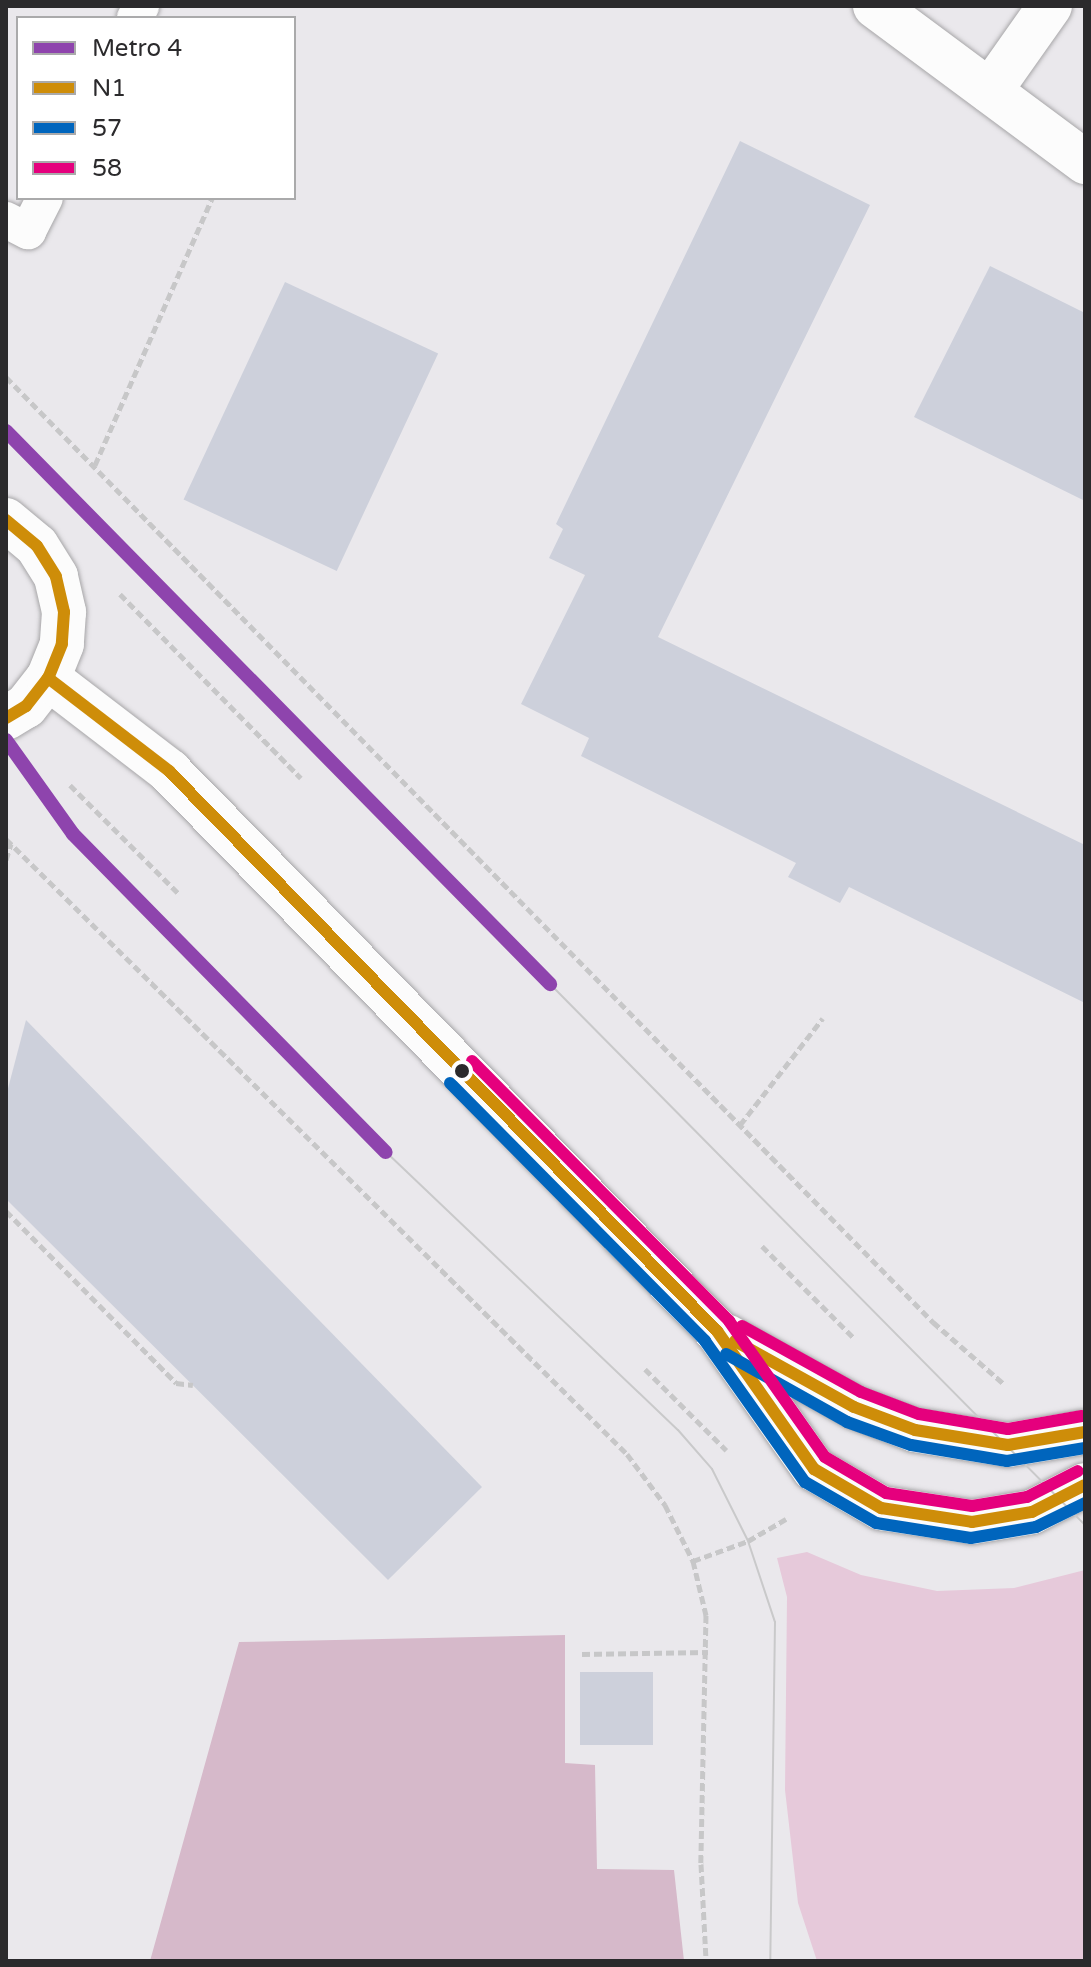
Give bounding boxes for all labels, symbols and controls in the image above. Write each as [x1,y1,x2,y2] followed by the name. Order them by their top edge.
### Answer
[16,16,296,200] legend
[92,34,182,63] text: Metro 4
[92,74,126,103] text: N1
[92,114,122,143] text: 57
[92,154,122,183] text: 58
[454,1063,470,1079] unlabelled marker

